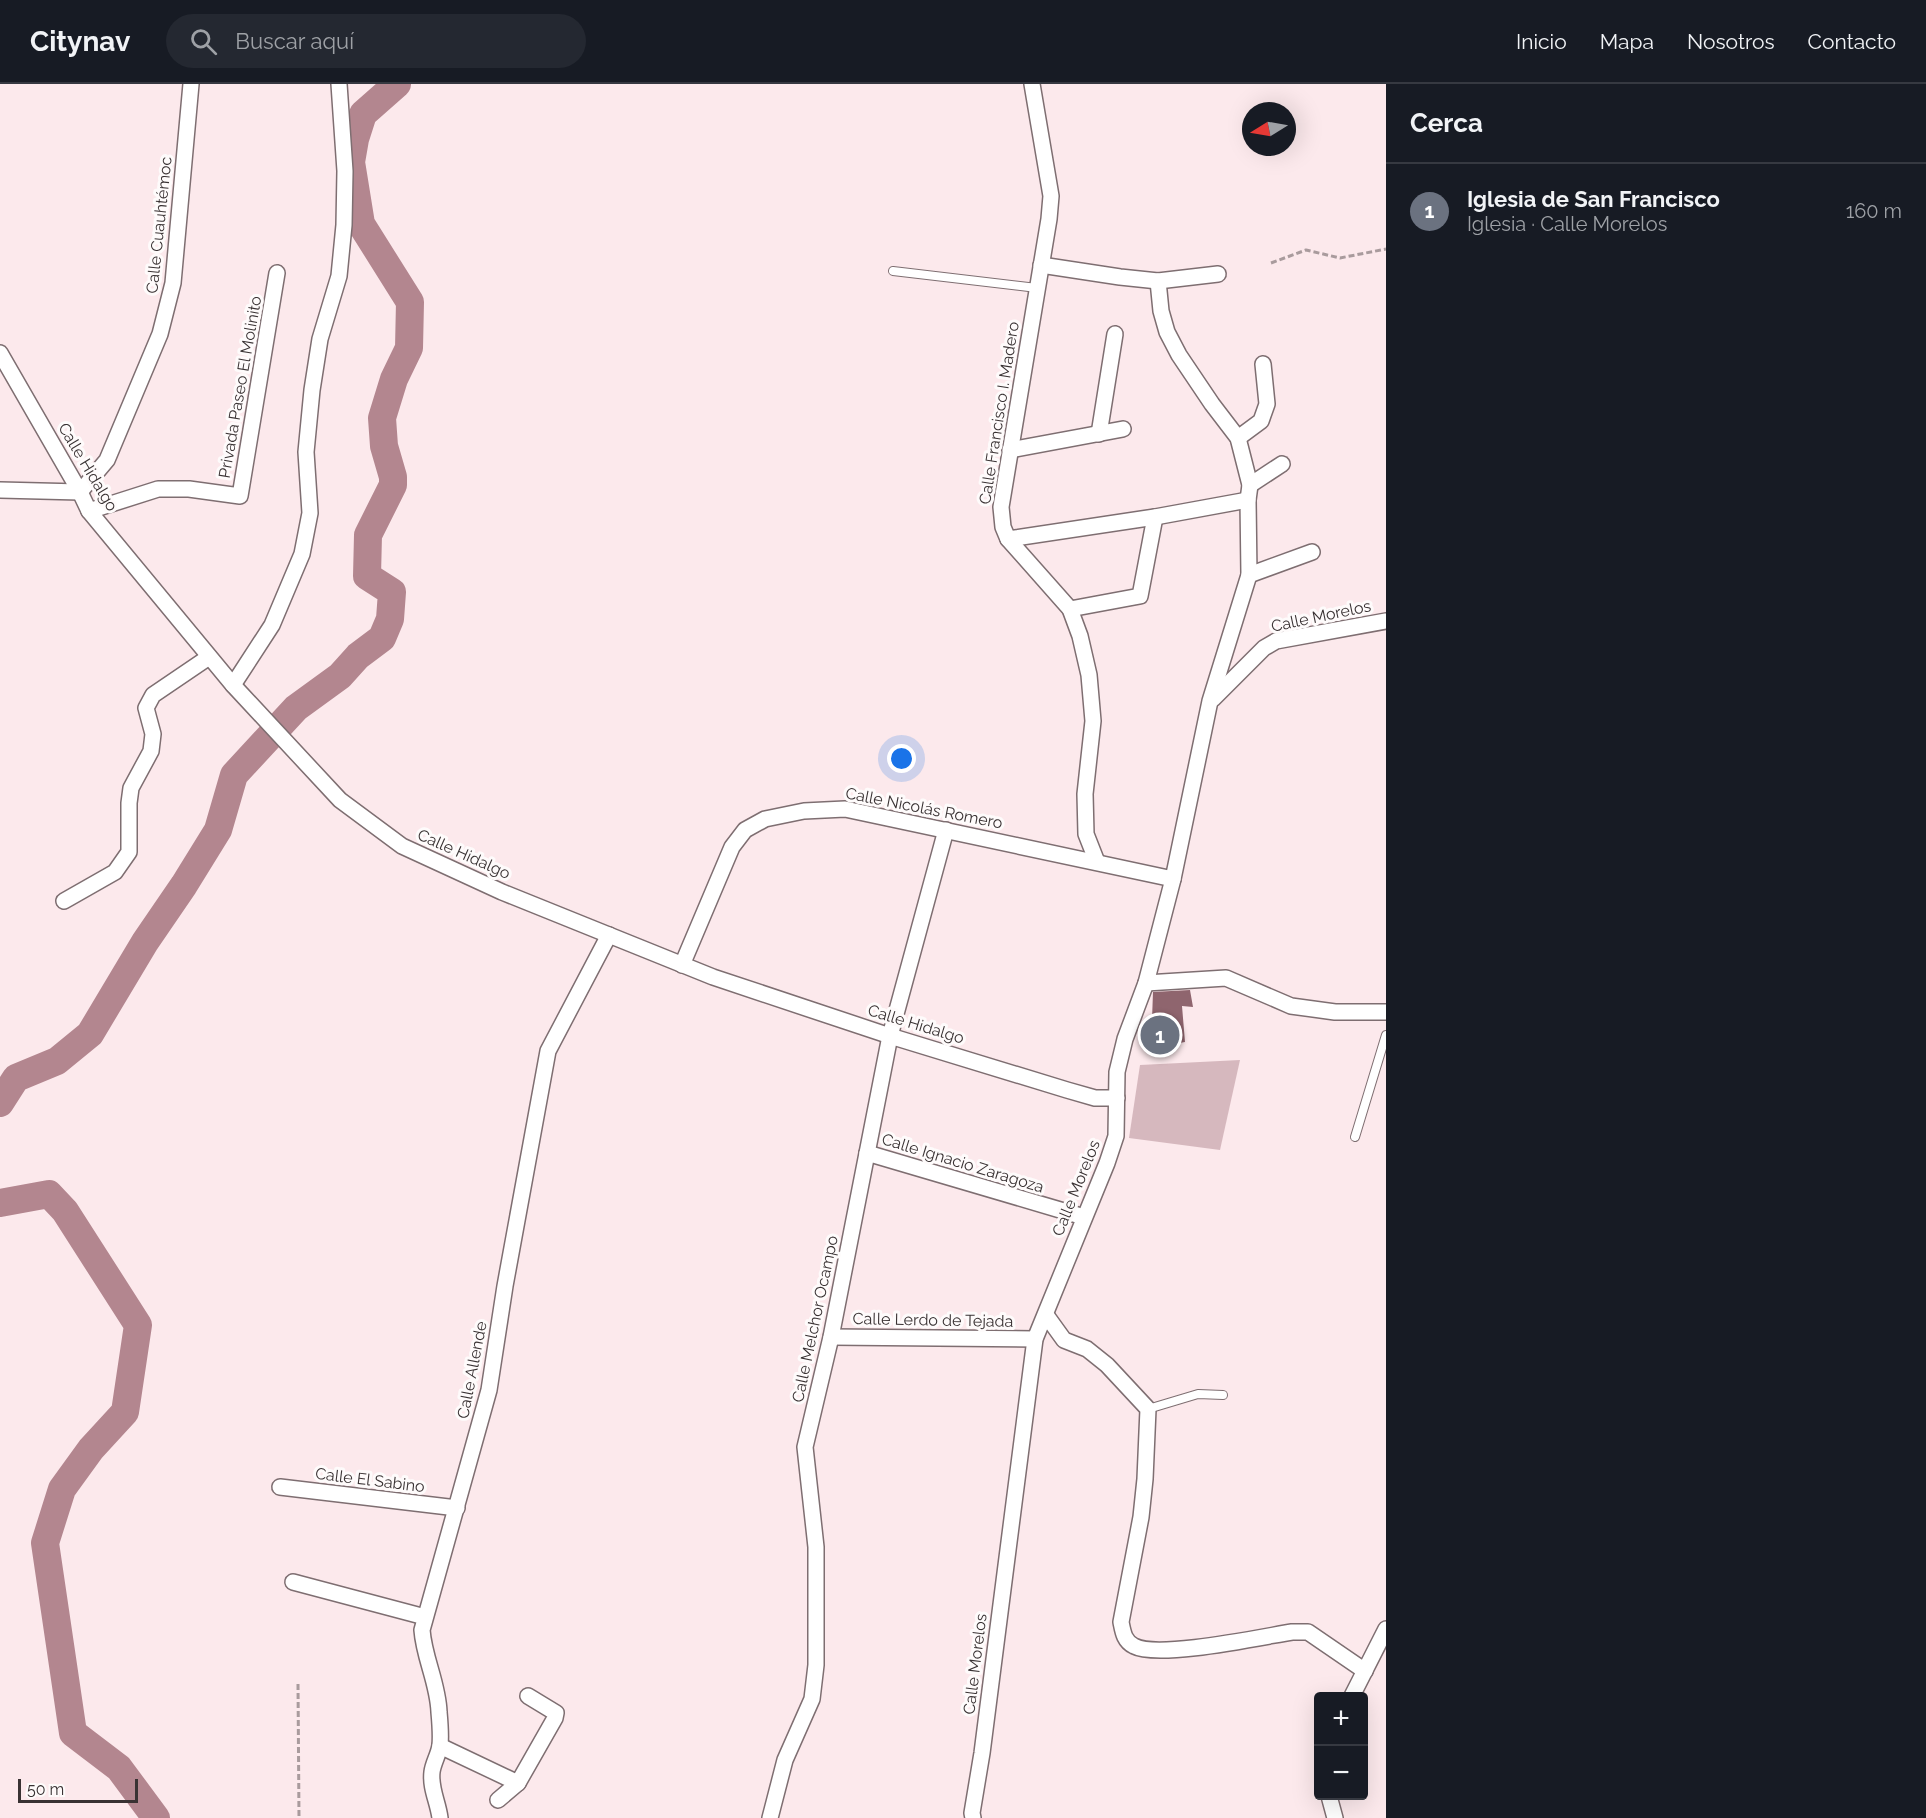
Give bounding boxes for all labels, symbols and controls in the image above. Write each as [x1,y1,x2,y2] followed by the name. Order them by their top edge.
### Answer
[166,14,586,68] search box
[30,25,130,58] text: Citynav
[187,25,220,58] icon: search
[235,28,354,54] text: Buscar aquí
[1516,29,1567,54] text: Inicio
[1600,29,1654,54] text: Mapa
[1687,29,1775,54] text: Nosotros
[1808,29,1896,54] text: Contacto
[1242,102,1296,156] north arrow
[1410,108,1483,138] text: Cerca
[142,155,176,294] street label: Calle Cuauhtémoc
[1467,186,1720,212] text: Iglesia de San Francisco
[1425,199,1434,223] text: 1
[1846,199,1902,223] text: 160 m
[1467,212,1667,236] text: Iglesia · Calle Morelos
[215,294,265,480] street label: Privada Paseo El Molinito
[975,320,1023,506] street label: Calle Francisco I. Madero
[54,419,122,515] street label: Calle Hidalgo
[1269,596,1373,636] street label: Calle Morelos
[887,744,916,773] your location
[844,783,1004,833] street label: Calle Nicolás Romero
[415,825,513,883] street label: Calle Hidalgo
[866,1000,966,1048] street label: Calle Hidalgo
[1140,1012,1180,1058] pin: 1
[880,1129,1046,1197] street label: Calle Ignacio Zaragoza
[1048,1137,1104,1239] street label: Calle Morelos
[788,1234,842,1404] street label: Calle Melchor Ocampo
[853,1309,1013,1331] street label: Calle Lerdo de Tejada
[453,1320,491,1420] street label: Calle Allende
[314,1464,426,1496] street label: Calle El Sabino
[959,1612,991,1716] street label: Calle Morelos
[1314,1692,1368,1800] map controls
[1314,1692,1368,1746] button: +
[1314,1746,1368,1800] button: −
[18,1776,138,1804] scale bar
[27,1780,64,1799] text: 50 m

